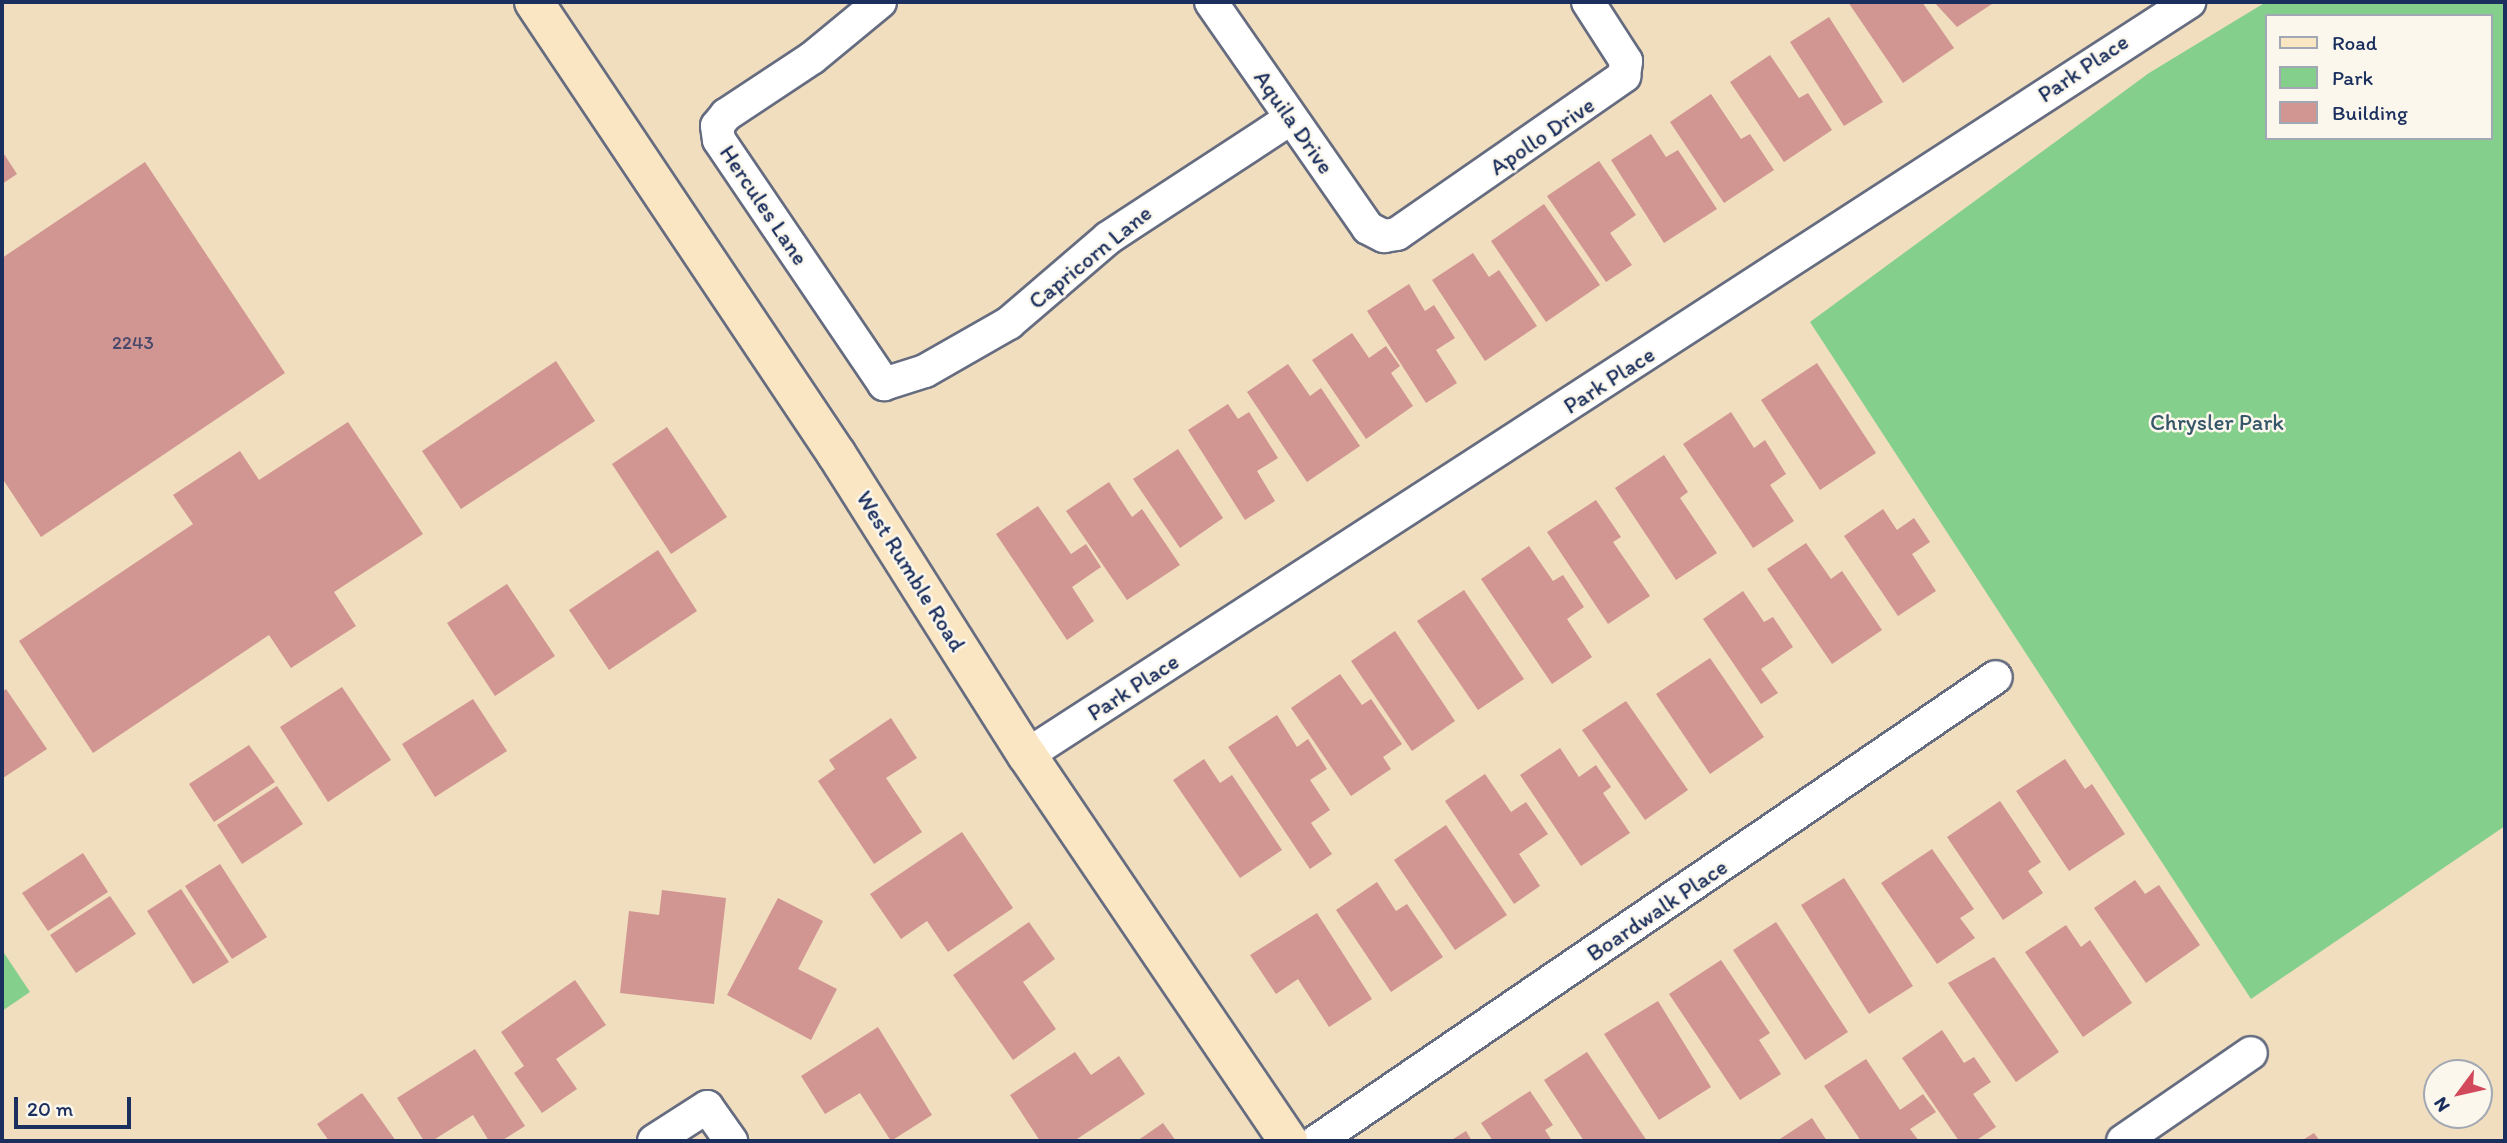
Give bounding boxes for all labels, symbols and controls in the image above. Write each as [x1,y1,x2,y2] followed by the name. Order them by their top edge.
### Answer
[2266,14,2493,140] legend
[2032,28,2134,108] street label: Park Place
[2332,30,2377,55] text: Road
[1248,65,1340,179] street label: Aquila Drive
[2332,65,2373,90] text: Park
[1484,91,1600,181] street label: Apollo Drive
[2332,100,2408,125] text: Building
[714,139,814,271] street label: Hercules Lane
[1023,199,1157,315] street label: Capricorn Lane
[112,332,154,354] house number: 2243
[1558,340,1660,420] street label: Park Place
[2150,408,2284,436] park label: Chrysler Park
[851,486,971,656] street label: West Rumble Road
[1082,647,1184,727] street label: Park Place
[1582,853,1732,967] street label: Boardwalk Place
[2423,1059,2493,1129] north arrow
[18,1084,135,1128] scale bar
[2429,1093,2455,1116] text: N
[27,1096,73,1121] text: 20 m

